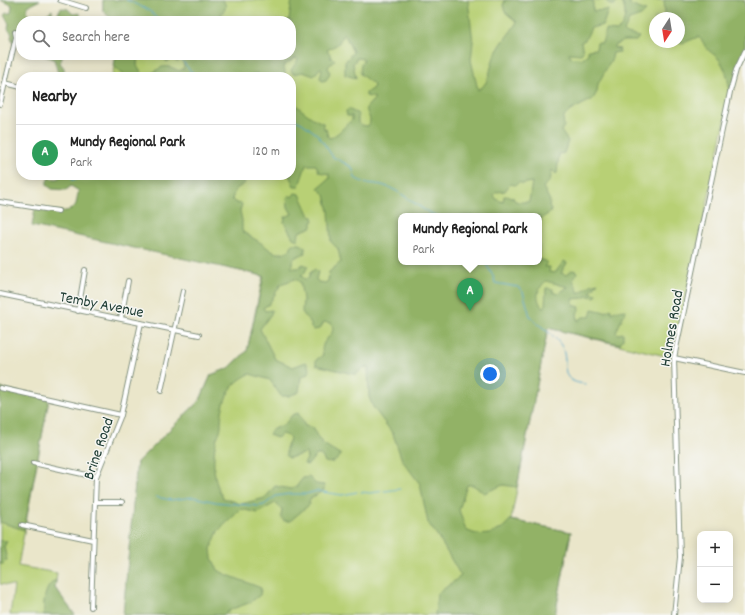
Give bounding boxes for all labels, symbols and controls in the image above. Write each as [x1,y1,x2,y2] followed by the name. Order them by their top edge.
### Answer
[649,12,685,48] north arrow
[16,16,296,60] search box
[30,27,52,49] icon: search
[62,27,130,49] text: Search here
[32,86,76,110] text: Nearby
[70,132,185,154] text: Mundy Regional Park
[41,143,49,162] text: A
[252,143,280,162] text: 120 m
[70,154,92,173] text: Park
[398,213,542,265] popup
[412,219,528,241] text: Mundy Regional Park
[412,241,435,260] text: Park
[457,278,483,311] pin: A
[57,286,146,325] street label: Temby Avenue
[654,288,691,369] street label: Holmes Road
[480,364,500,384] your location
[78,415,121,483] street label: Brine Road
[697,531,733,603] map controls
[697,531,733,567] button: +
[697,567,733,603] button: −

